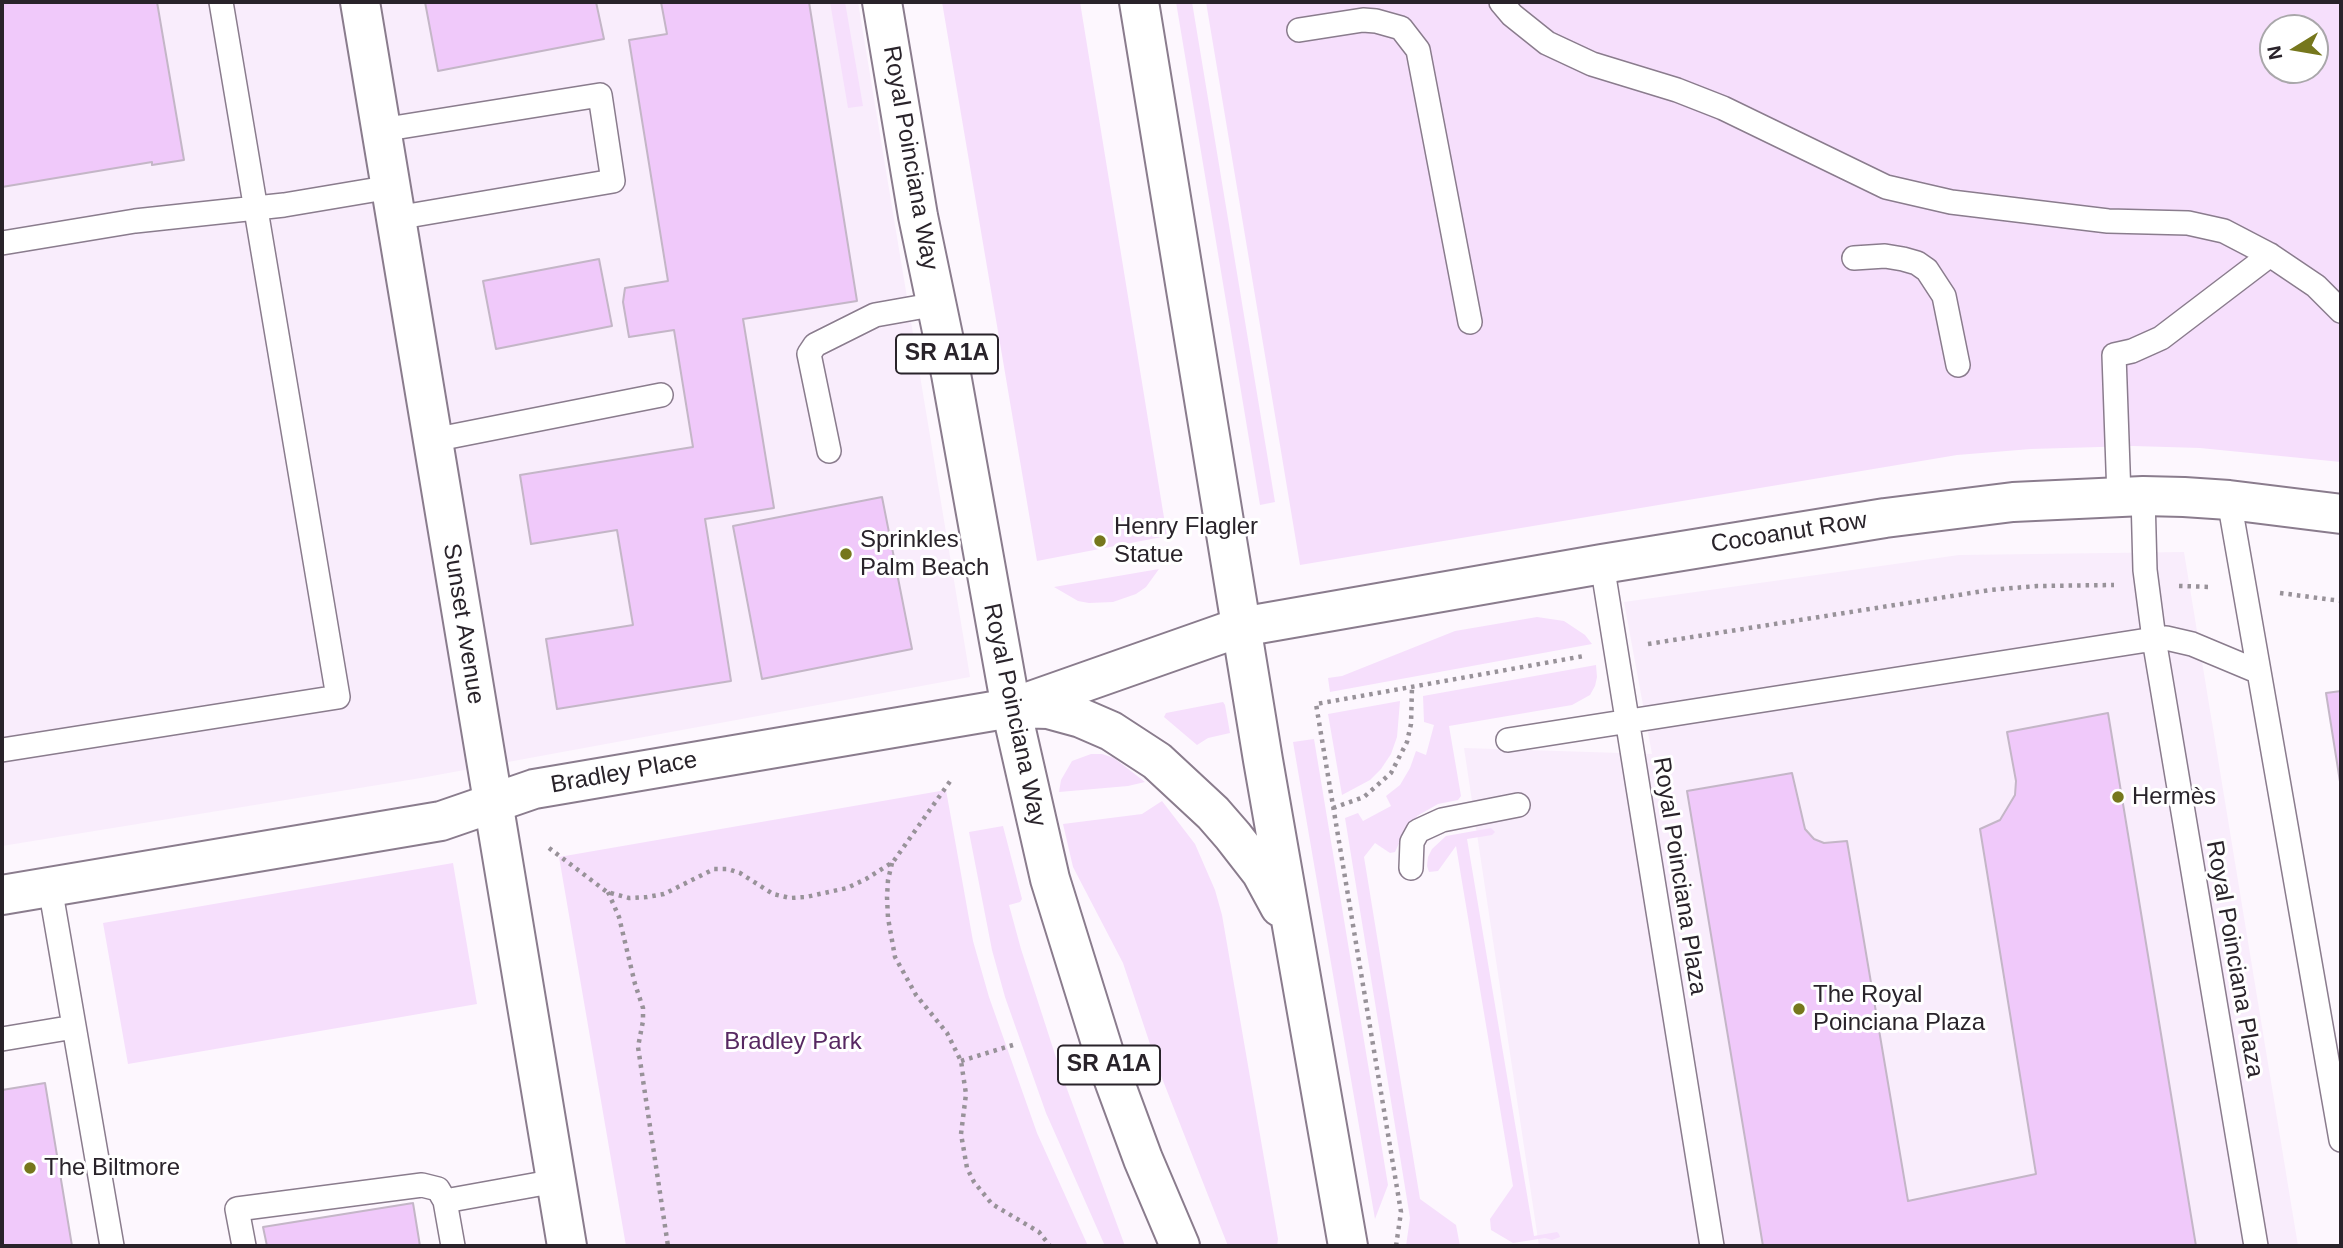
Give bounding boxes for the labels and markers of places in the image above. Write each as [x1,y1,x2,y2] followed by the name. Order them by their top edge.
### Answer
[1114,513,1258,569] place label: Henry Flagler Statue
[860,526,989,582] place label: Sprinkles Palm Beach
[1092,533,1108,549] marker: Henry Flagler Statue
[838,546,854,562] marker: Sprinkles Palm Beach
[2132,783,2216,811] place label: Hermès
[2110,789,2126,805] marker: Hermès
[1813,981,1985,1037] place label: The Royal Poinciana Plaza
[1791,1001,1807,1017] marker: The Royal Poinciana Plaza
[44,1154,180,1182] place label: The Biltmore
[22,1160,38,1176] marker: The Biltmore

